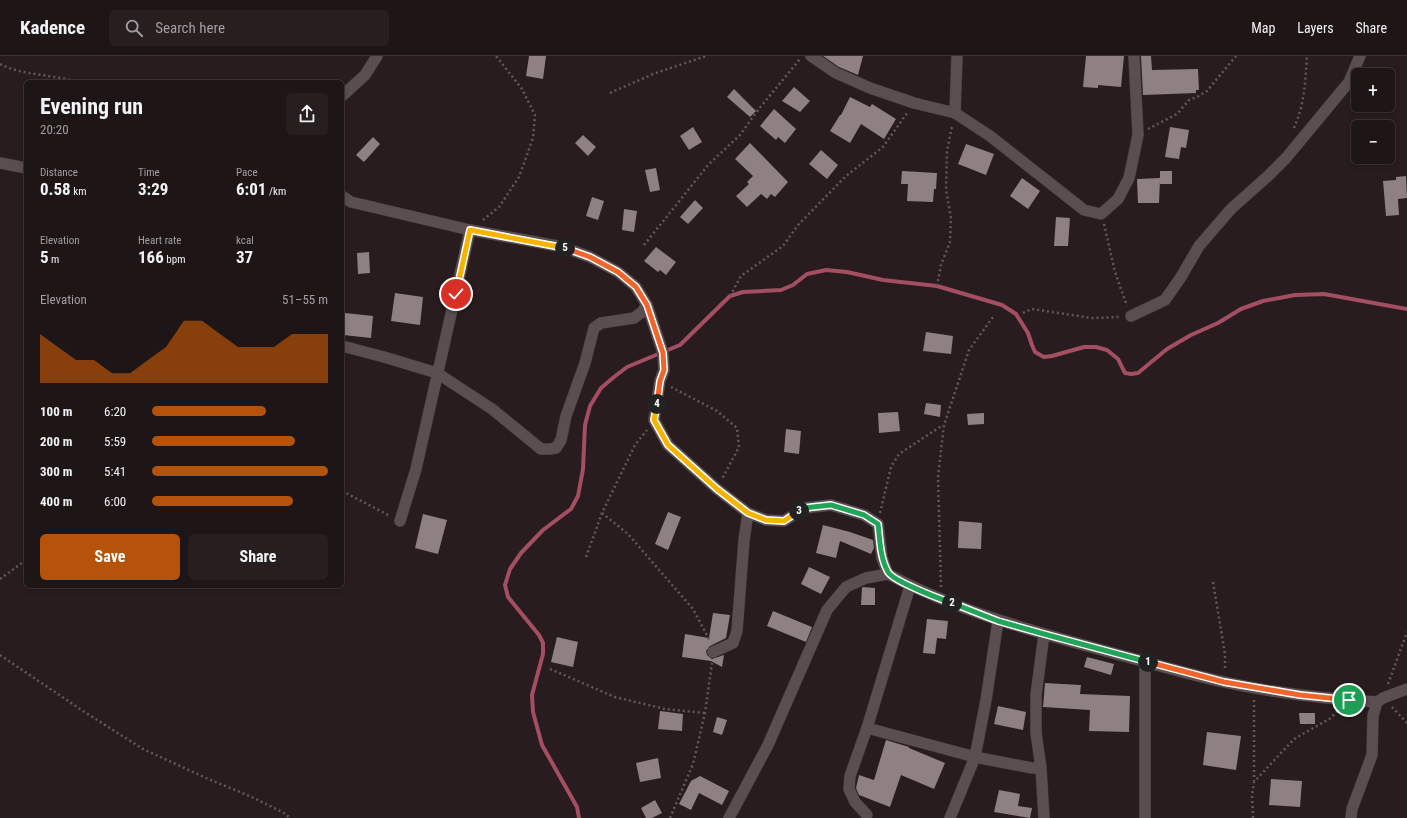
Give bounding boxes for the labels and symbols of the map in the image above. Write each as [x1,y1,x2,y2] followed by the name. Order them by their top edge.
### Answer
[555,238,575,258] pin: 5
[439,277,473,311] pin
[647,394,667,414] pin: 4
[789,501,809,521] pin: 3
[942,593,962,613] pin: 2
[1138,652,1158,672] pin: 1
[1332,683,1366,717] pin

